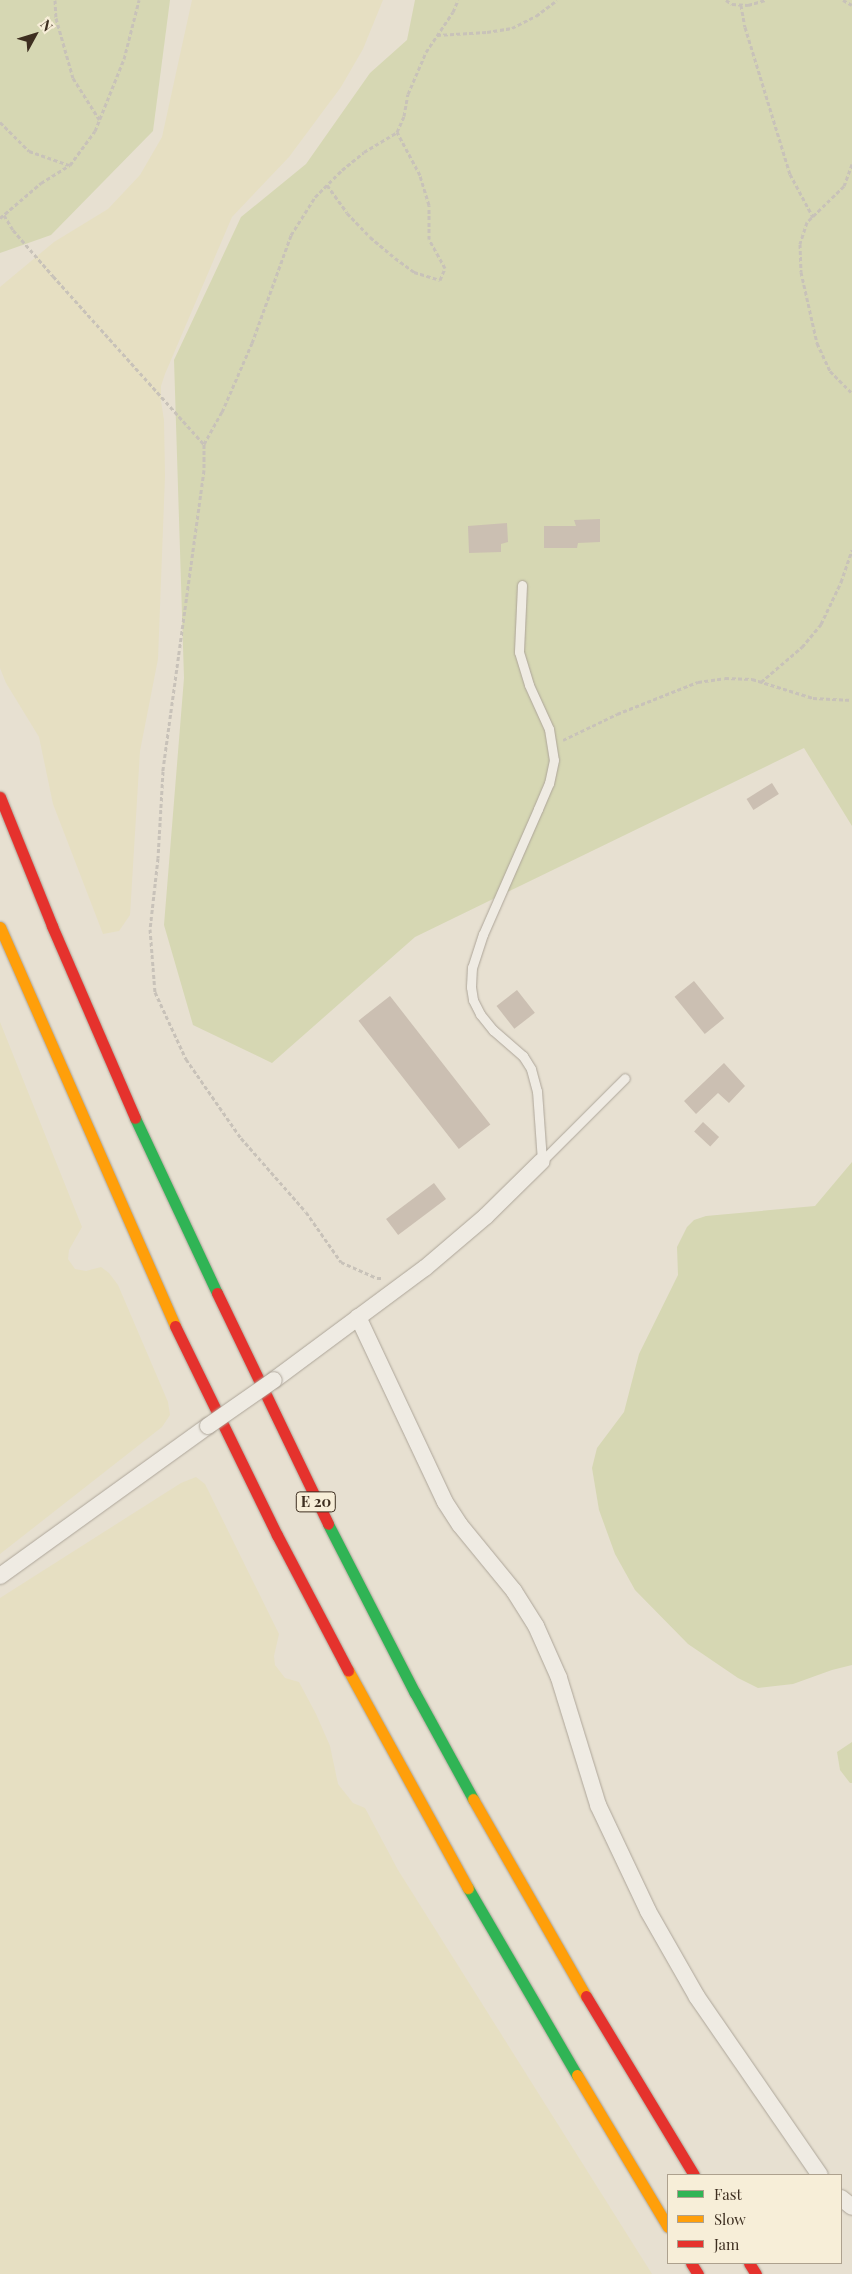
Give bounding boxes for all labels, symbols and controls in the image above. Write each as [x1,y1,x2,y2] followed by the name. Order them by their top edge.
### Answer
[10,10,60,60] north arrow
[36,15,58,35] text: N
[295,1490,337,1514] road number: E 20
[667,2174,842,2264] legend
[714,2184,742,2204] text: Fast
[714,2209,746,2229] text: Slow
[714,2234,739,2254] text: Jam

